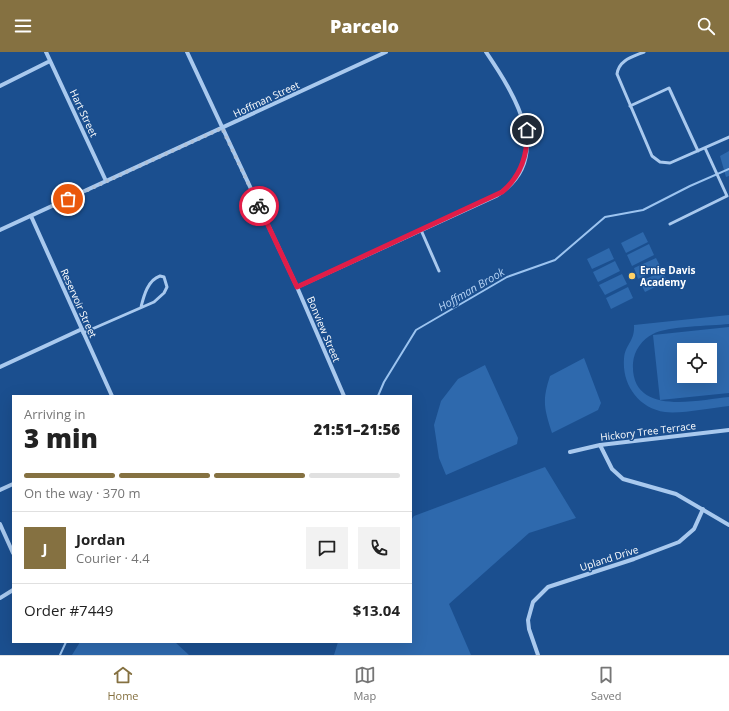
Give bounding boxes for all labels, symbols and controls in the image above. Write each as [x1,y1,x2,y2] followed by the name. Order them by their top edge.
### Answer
[330,14,399,38] text: Parcelo
[12,15,34,37] icon: menu
[695,15,717,37] icon: search
[231,77,302,120] street label: Hoffman Street
[67,87,101,140] street label: Hart Street
[510,113,544,147] pin
[516,119,538,141] icon: home
[51,182,85,216] pin
[239,186,279,226] courier
[57,188,79,210] icon: bag
[248,195,270,217] icon: bike
[640,263,695,289] place label: Ernie Davis Academy
[435,264,507,314] water label: Hoffman Brook
[57,266,101,340] street label: Reservoir Street
[627,271,637,281] marker: Ernie Davis Academy
[304,294,344,364] street label: Bonview Street
[677,343,717,383] map controls
[677,343,717,383] button: locate
[24,405,86,423] text: Arriving in
[599,418,697,444] street label: Hickory Tree Terrace
[314,419,400,439] text: 21:51–21:56
[24,420,98,456] text: 3 min
[24,484,140,502] text: On the way · 370 m
[306,527,348,569] button: chat
[358,527,400,569] button: phone
[76,529,125,549] text: Jordan
[43,538,47,558] text: J
[578,542,640,574] street label: Upland Drive
[76,549,150,567] text: Courier · 4.4
[24,600,113,620] text: Order #7449
[353,600,400,620] text: $13.04
[107,664,139,703] tab: Home
[353,664,376,703] tab: Map
[591,664,622,703] tab: Saved

